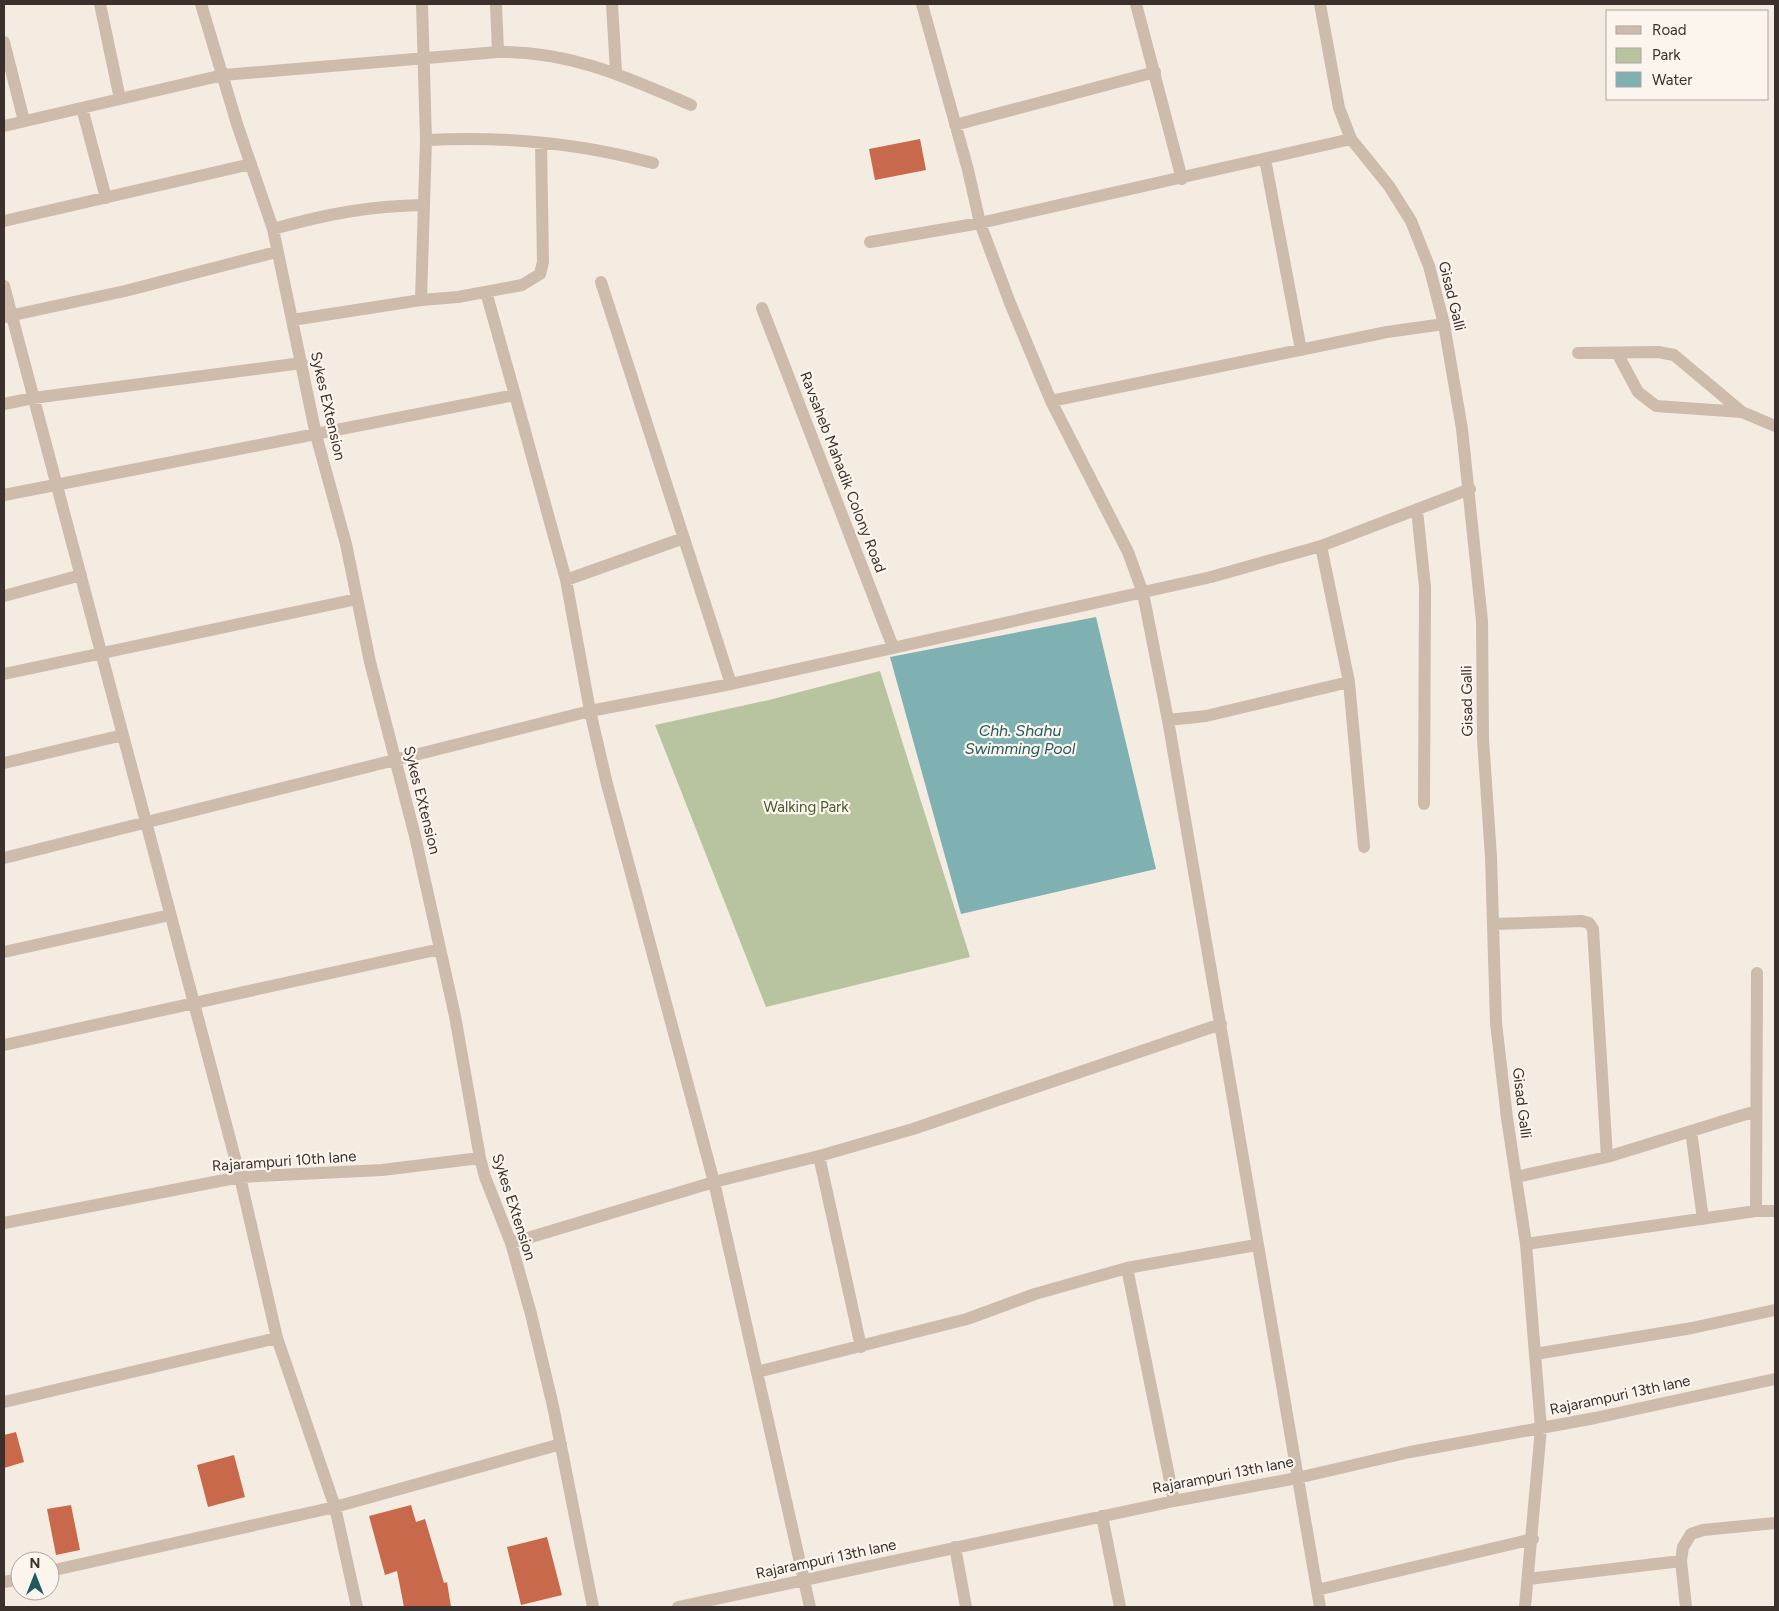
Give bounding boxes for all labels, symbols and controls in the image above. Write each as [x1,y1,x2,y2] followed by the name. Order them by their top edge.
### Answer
[1606,10,1769,100] legend
[1652,21,1687,39] text: Road
[1652,46,1681,64] text: Park
[1652,71,1692,89] text: Water
[1435,259,1469,333] street label: Gisad Galli
[307,350,349,462] street label: Sykes EXtension
[796,369,890,575] street label: Ravsaheb Mahadik Colony Road
[1457,665,1477,737] street label: Gisad Galli
[965,721,1076,758] water label: Chh. Shahu Swimming Pool
[400,744,444,856] street label: Sykes EXtension
[764,798,849,816] park label: Walking Park
[1509,1067,1535,1139] street label: Gisad Galli
[211,1147,357,1175] street label: Rajarampuri 10th lane
[488,1151,540,1263] street label: Sykes EXtension
[1548,1371,1692,1419] street label: Rajarampuri 13th lane
[1151,1452,1295,1498] street label: Rajarampuri 13th lane
[754,1535,898,1583] street label: Rajarampuri 13th lane
[10,1551,60,1601] north arrow
[30,1555,40,1572] text: N

